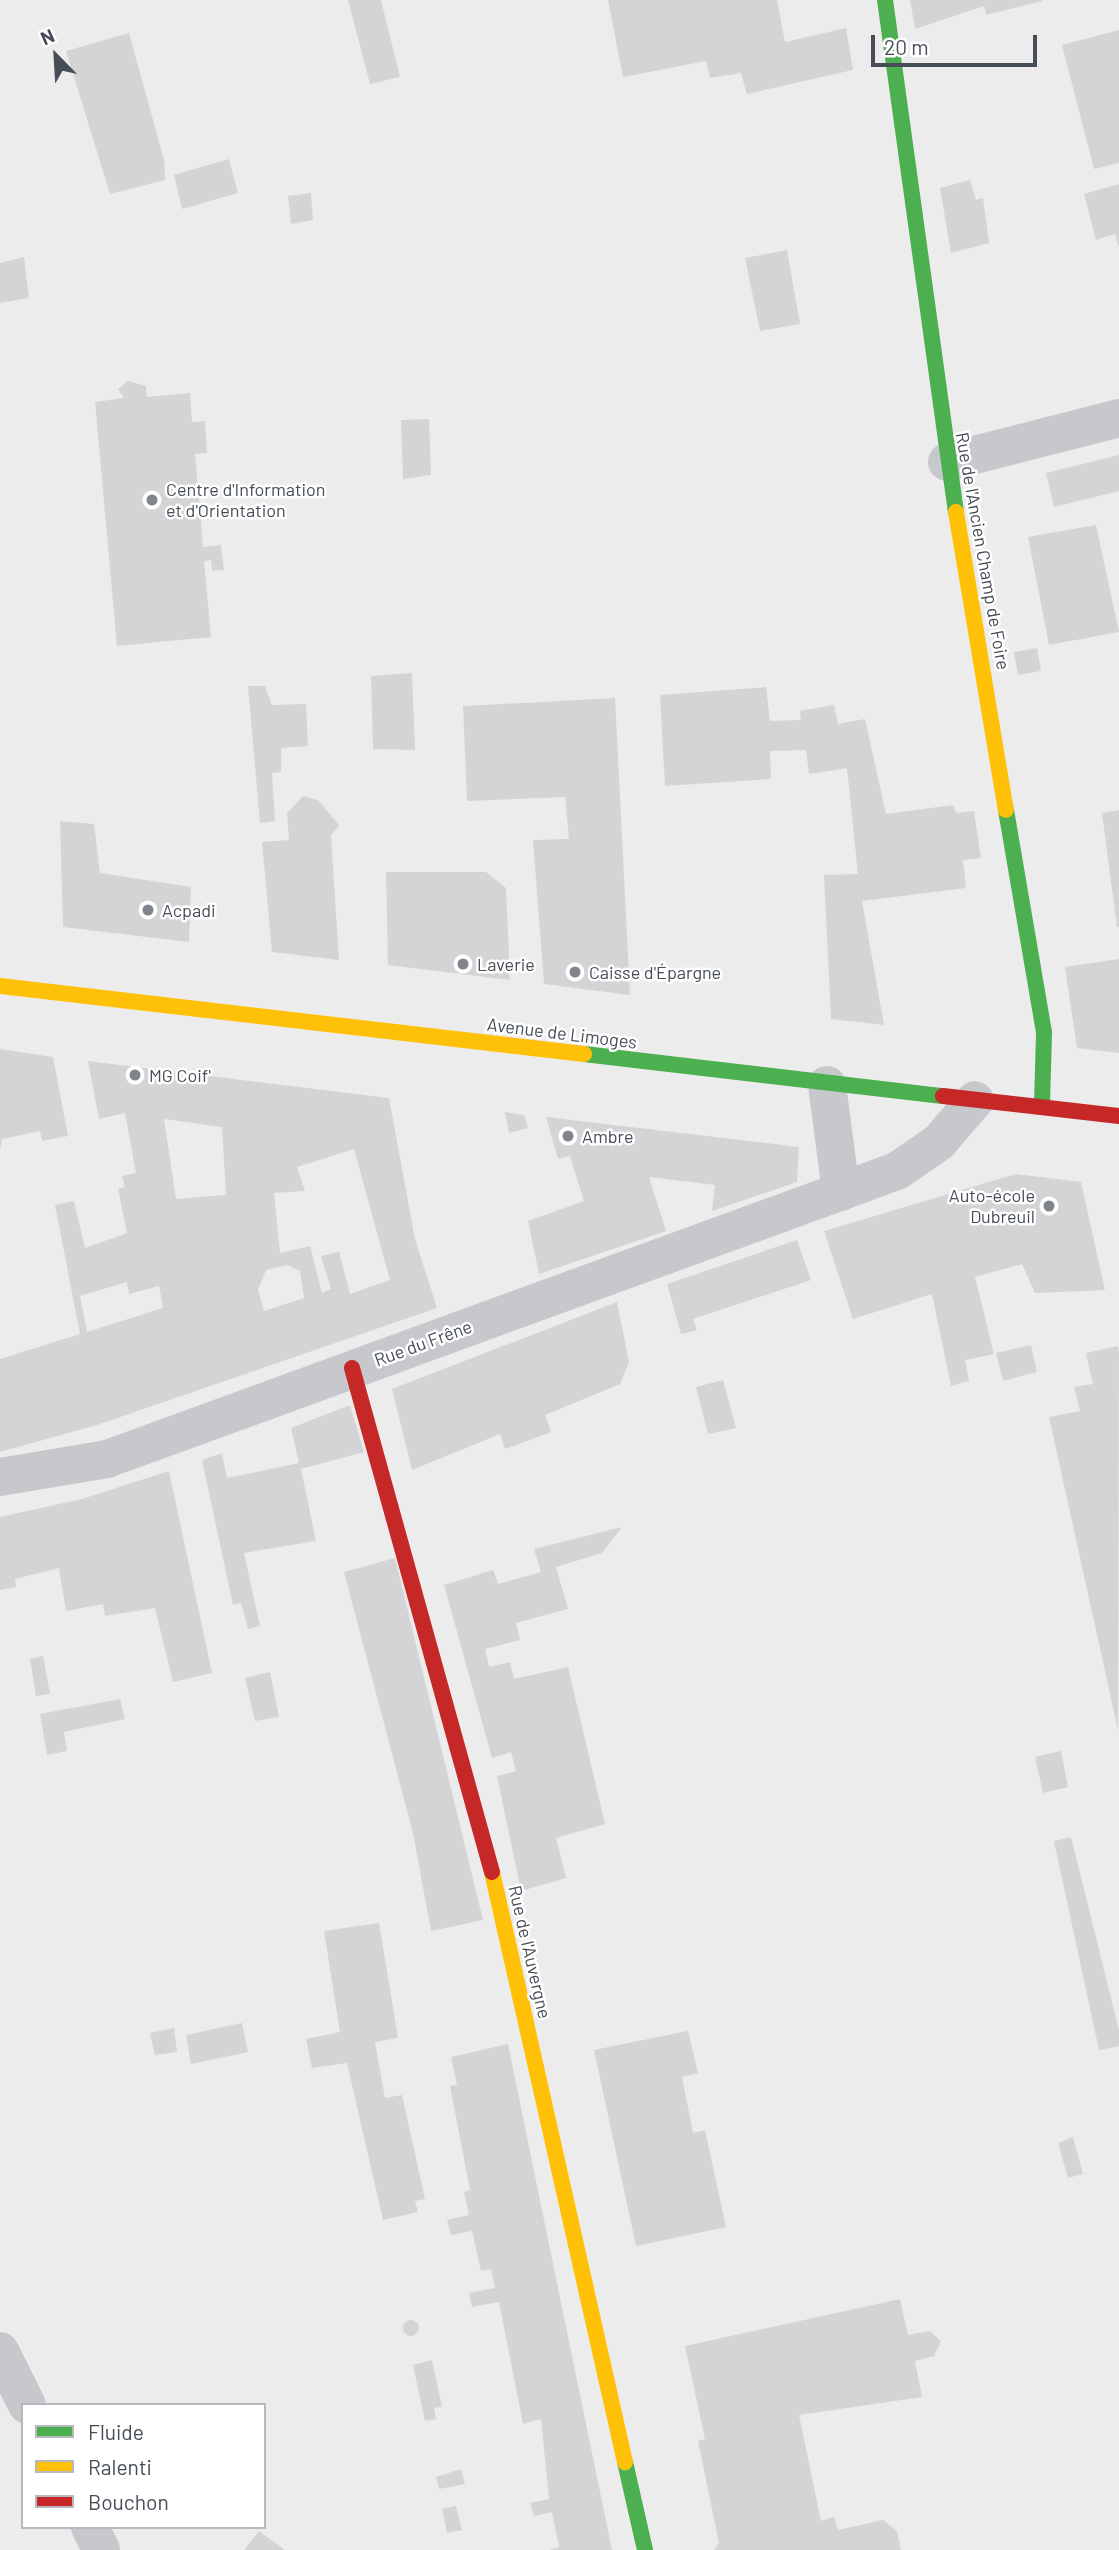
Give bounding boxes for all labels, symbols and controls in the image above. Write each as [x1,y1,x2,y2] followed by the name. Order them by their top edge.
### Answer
[21,21,91,91] north arrow
[874,21,1040,65] scale bar
[37,23,58,49] text: N
[884,34,929,59] text: 20 m
[951,431,1015,671] street label: Rue de l'Ancien Champ de Foire
[166,479,326,522] place label: Centre d'Information et d'Orientation
[144,492,160,508] marker: Centre d'Information et d'Orientation
[162,899,216,921] place label: Acpadi
[140,902,156,918] marker: Acpadi
[477,953,535,975] place label: Laverie
[455,956,471,972] marker: Laverie
[589,961,721,983] place label: Caisse d'Épargne
[567,964,583,980] marker: Caisse d'Épargne
[486,1013,638,1053] street label: Avenue de Limoges
[149,1064,211,1086] place label: MG Coif'
[127,1067,143,1083] marker: MG Coif'
[582,1125,634,1147] place label: Ambre
[560,1128,576,1144] marker: Ambre
[949,1185,1035,1228] place label: Auto-école Dubreuil
[1041,1198,1057,1214] marker: Auto-école Dubreuil
[371,1315,475,1371] street label: Rue du Frêne
[504,1883,556,2021] street label: Rue de l'Auvergne
[21,2403,266,2529] legend
[88,2419,144,2444] text: Fluide
[88,2454,152,2479] text: Ralenti
[88,2489,169,2514] text: Bouchon

